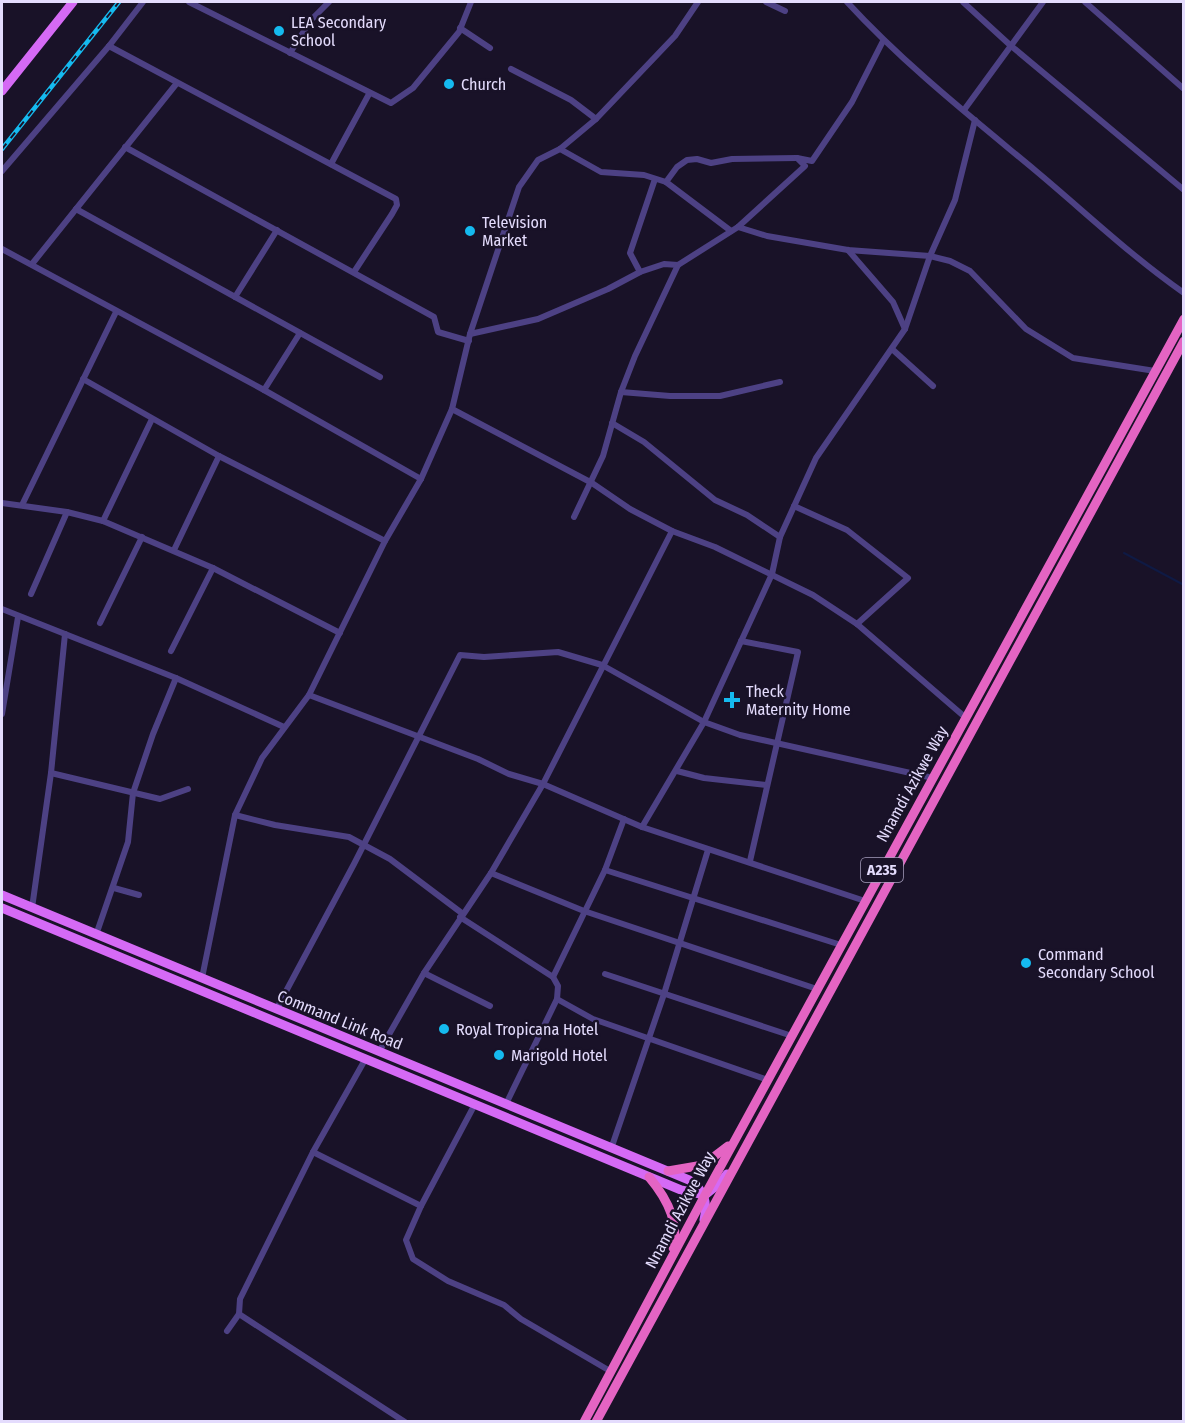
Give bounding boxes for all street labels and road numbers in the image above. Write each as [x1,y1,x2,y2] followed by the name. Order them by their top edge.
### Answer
[872,722,952,845] street label: Nnamdi Azikwe Way
[861,858,903,882] road number: A235
[275,986,405,1054] street label: Command Link Road
[641,1148,719,1272] street label: Nnamdi Azikwe Way

